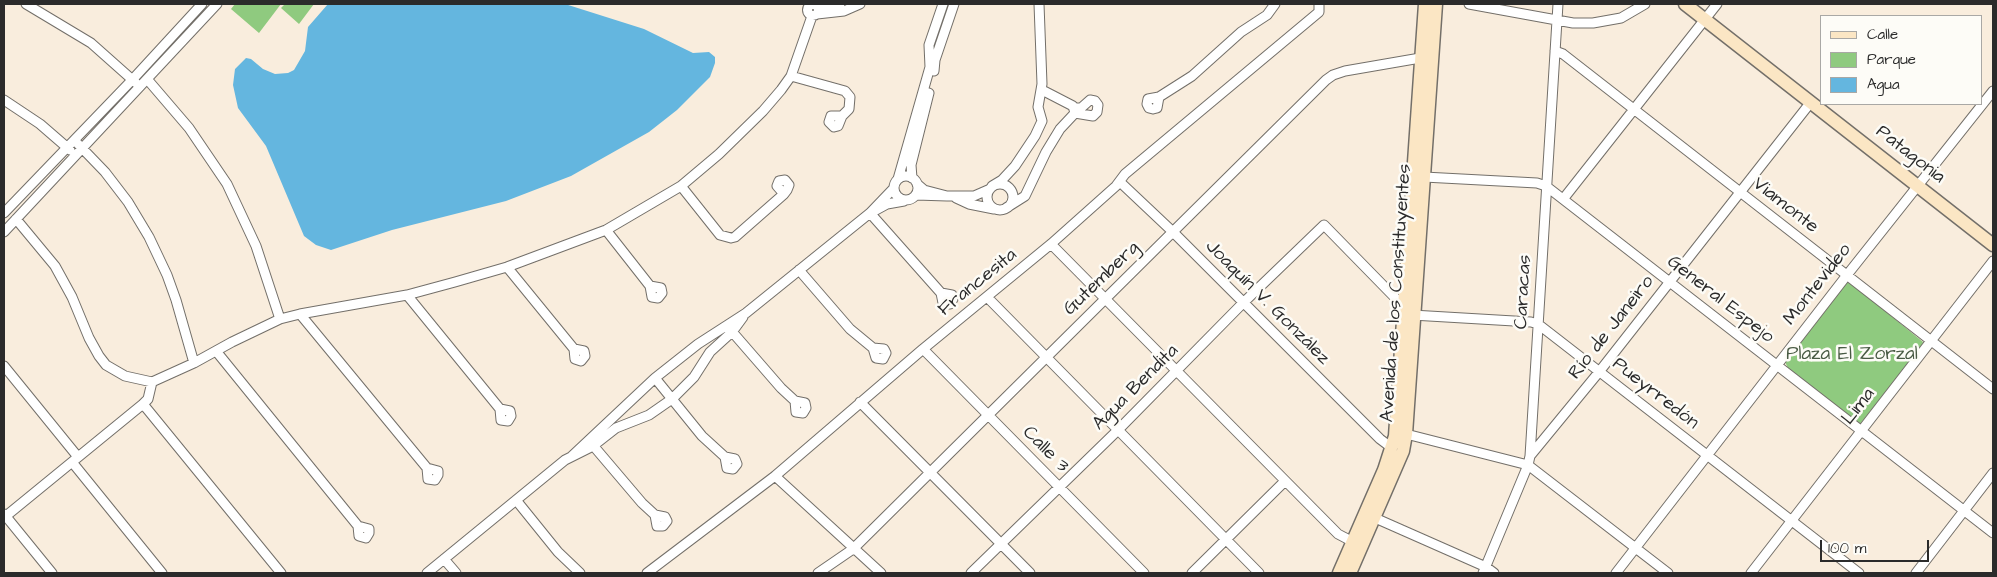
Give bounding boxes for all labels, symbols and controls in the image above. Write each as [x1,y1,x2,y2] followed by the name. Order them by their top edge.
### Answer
[1820,15,1982,105] legend
[1867,24,1898,45] text: Calle
[1867,49,1916,70] text: Parque
[1867,74,1900,95] text: Agua
[1871,121,1949,189] street label: Patagonia
[1377,163,1417,423] street label: Avenida de los Constituyentes
[1747,173,1823,239] street label: Viamonte
[1200,236,1334,370] street label: Joaquín V. González
[1059,237,1145,321] street label: Gutemberg
[1779,240,1857,330] street label: Montevideo
[934,244,1022,322] street label: Francesita
[1662,251,1778,349] street label: General Espejo
[1511,254,1537,330] street label: Caracas
[1564,271,1660,385] street label: Río de Janeiro
[1088,340,1184,436] street label: Agua Bendita
[1786,344,1918,366] park label: Plaza El Zorzal
[1607,353,1703,435] street label: Pueyrredón
[1838,384,1880,430] street label: Lima
[1017,422,1073,478] street label: Calle 3
[1822,530,1931,562] scale bar
[1828,538,1867,559] text: 100 m

